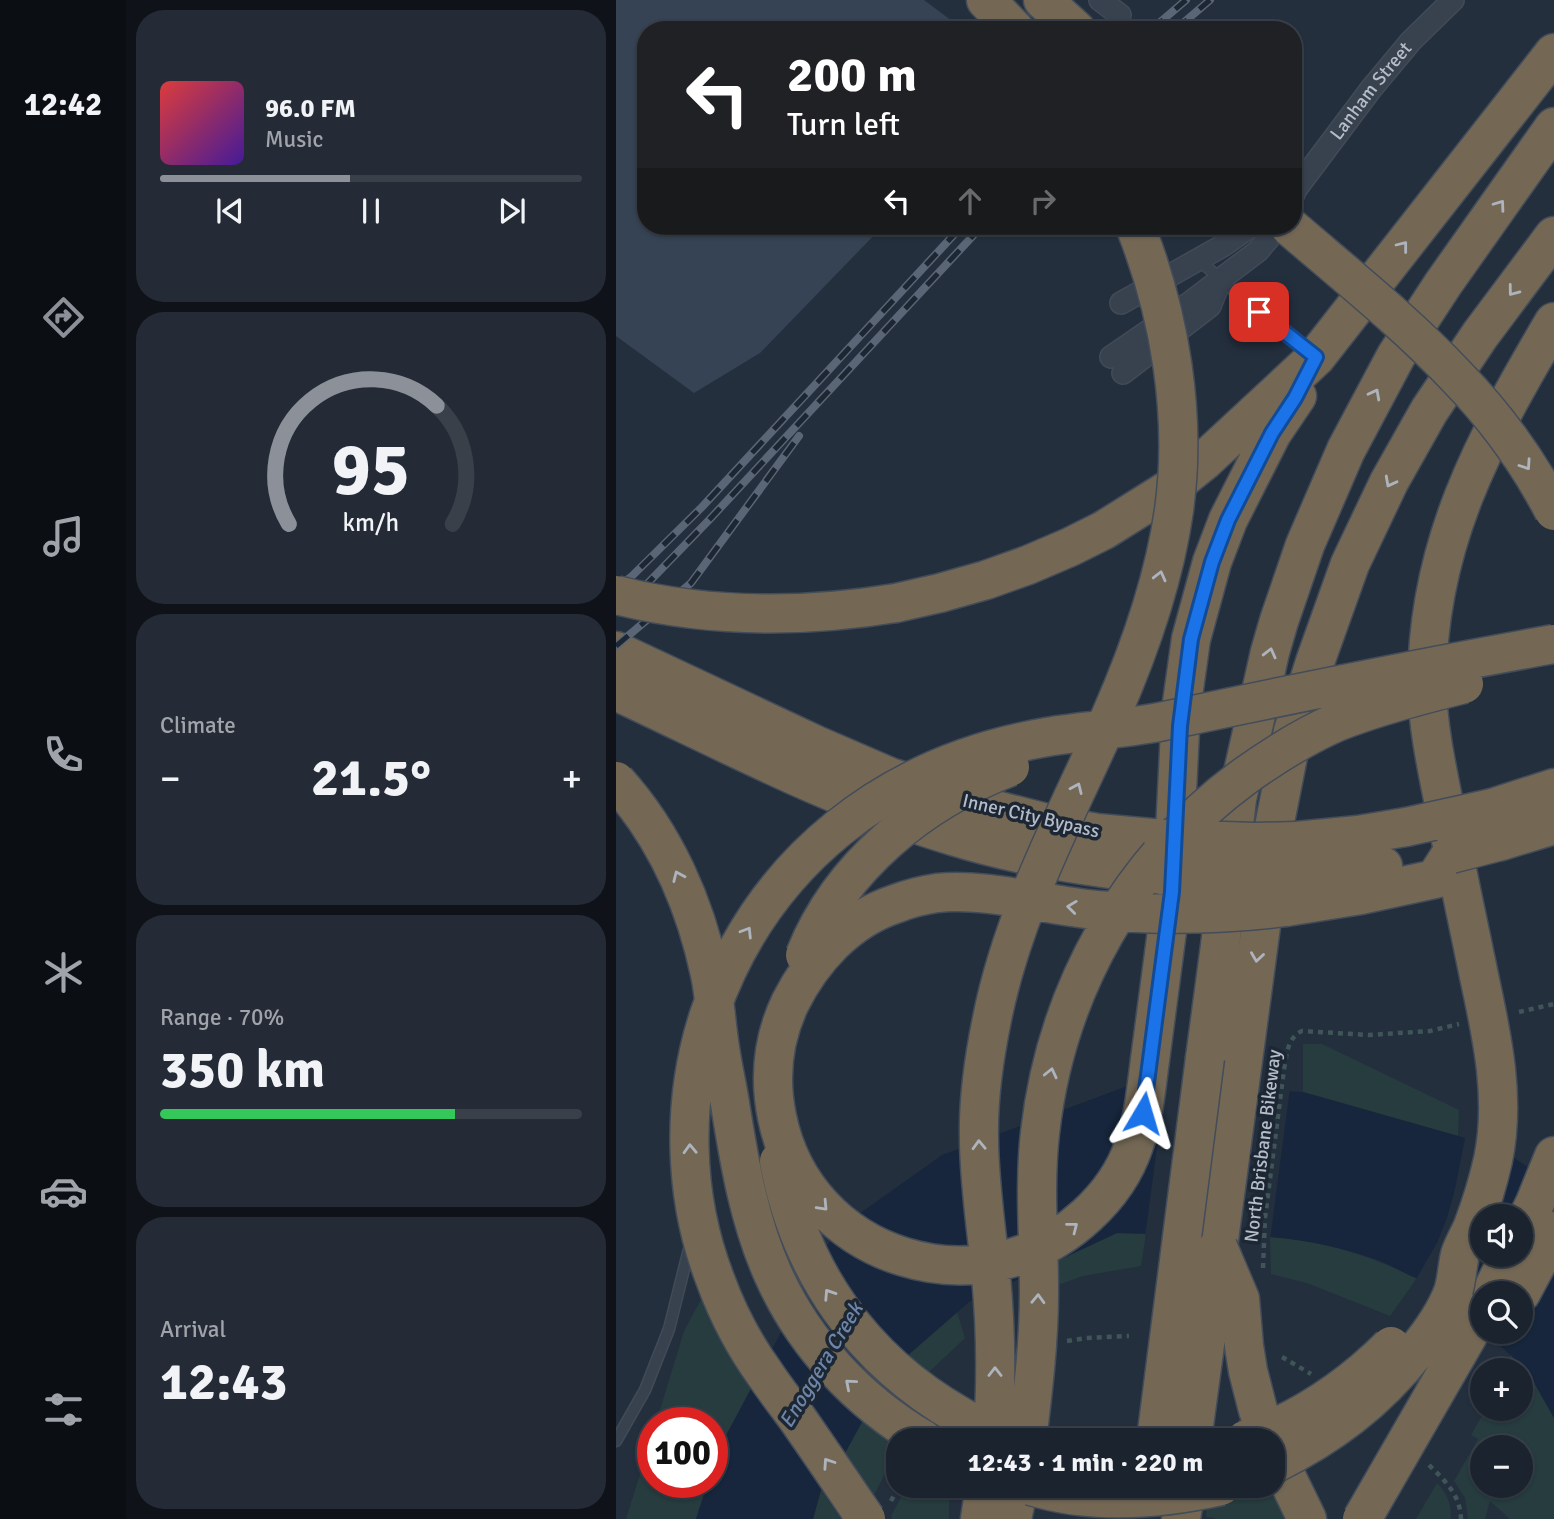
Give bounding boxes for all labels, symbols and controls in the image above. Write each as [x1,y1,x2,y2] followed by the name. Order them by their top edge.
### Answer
[1325,37,1417,145] street label: Lanham Street
[787,45,917,105] text: 200 m
[672,49,763,140] icon: left
[24,85,102,124] text: 12:42
[265,93,356,125] text: 96.0 FM
[787,105,900,144] text: Turn left
[265,125,323,154] text: Music
[878,182,916,220] icon: left
[951,182,989,220] icon: ahead
[1024,182,1062,220] icon: right
[211,192,249,230] icon: previous
[352,192,390,230] icon: pause
[493,192,531,230] icon: next
[1492,200,1504,213] one-way arrow
[1395,241,1408,253] one-way arrow
[1229,282,1289,342] pin
[1509,283,1521,296] one-way arrow
[39,293,88,342] icon: directions
[1240,293,1278,331] icon: arrive
[1366,389,1380,402] one-way arrow
[332,426,410,515] text: 95
[1518,457,1530,470] one-way arrow
[1385,475,1398,487] one-way arrow
[343,506,399,537] text: km/h
[39,512,88,561] icon: music
[1152,570,1166,582] one-way arrow
[1262,647,1276,659] one-way arrow
[160,711,236,740] text: Climate
[39,730,88,779] icon: phone
[311,746,431,810] text: 21.5°
[160,755,181,802] text: −
[561,755,582,802] text: +
[1069,782,1083,795] one-way arrow
[960,789,1102,843] street label: Inner City Bypass
[672,871,686,883] one-way arrow
[1066,899,1078,914] one-way arrow
[739,927,752,940] one-way arrow
[39,948,88,997] icon: climate
[1249,951,1264,963] one-way arrow
[160,1003,284,1032] text: Range · 70%
[160,1038,325,1102] text: 350 km
[1239,1048,1287,1244] street label: North Brisbane Bikeway
[1042,1067,1057,1079] one-way arrow
[1106,1076,1180,1150] position arrow
[972,1140,987,1151] one-way arrow
[682,1143,698,1153] one-way arrow
[39,1167,88,1216] icon: car
[815,1198,828,1211] one-way arrow
[1470,1204,1533,1498] map controls
[1470,1204,1533,1267] button: sound
[1066,1222,1078,1235] one-way arrow
[1470,1281,1533,1344] button: search
[825,1288,838,1301] one-way arrow
[1031,1293,1046,1304] one-way arrow
[773,1296,870,1432] water label: Enoggera Creek
[160,1315,226,1344] text: Arrival
[160,1350,288,1414] text: 12:43
[1470,1358,1533,1421] button: +
[987,1366,1003,1377] one-way arrow
[845,1380,858,1392] one-way arrow
[39,1385,88,1434] icon: filters
[637,1407,728,1498] speed limit sign: 100
[1470,1435,1533,1498] button: −
[968,1447,1203,1479] text: 12:43 · 1 min · 220 m
[823,1458,836,1471] one-way arrow

